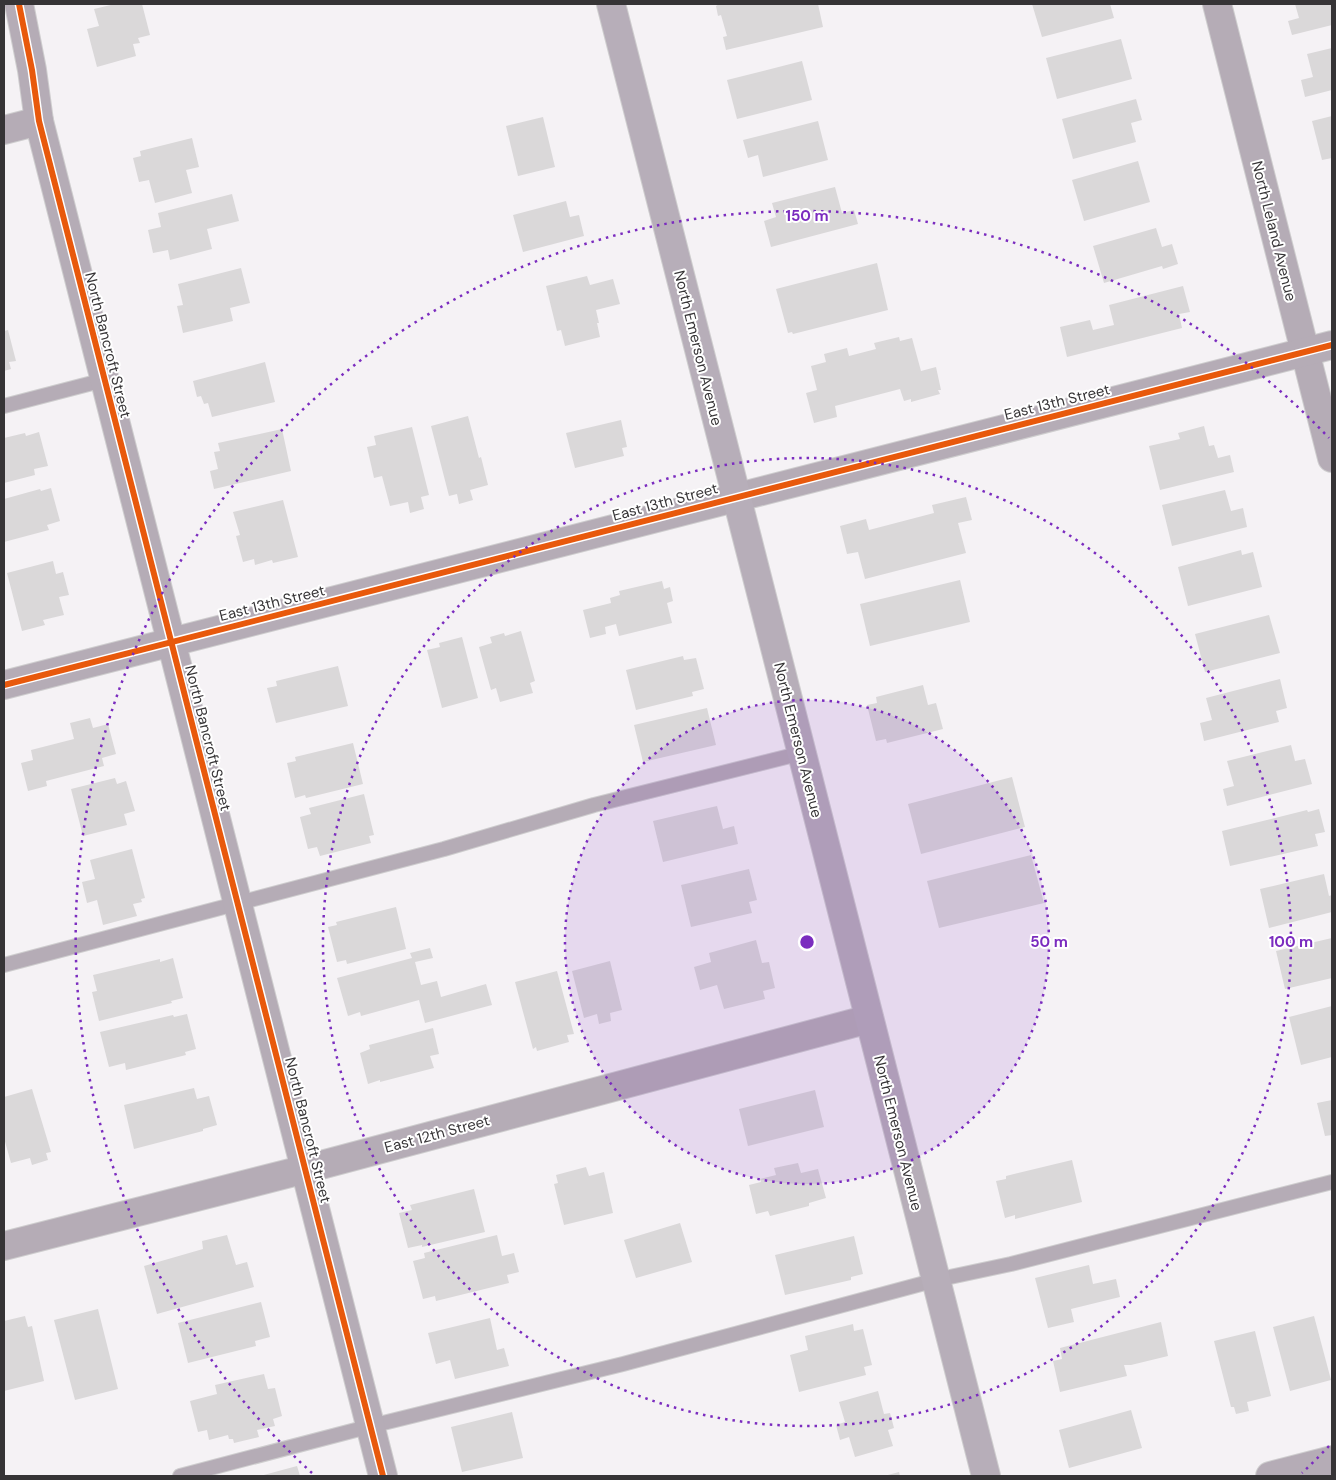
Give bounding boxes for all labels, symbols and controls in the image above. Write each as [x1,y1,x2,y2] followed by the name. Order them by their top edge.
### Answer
[1247,159,1301,303] street label: North Leland Avenue
[786,206,829,226] text: 150 m
[669,268,727,428] street label: North Emerson Avenue
[80,270,136,420] street label: North Bancroft Street
[1002,379,1112,425] street label: East 13th Street
[610,478,720,526] street label: East 13th Street
[217,580,327,626] street label: East 13th Street
[769,660,827,820] street label: North Emerson Avenue
[180,663,236,813] street label: North Bancroft Street
[1030,932,1068,952] text: 50 m
[1269,932,1313,952] text: 100 m
[798,933,816,951] centre of rings
[869,1053,927,1213] street label: North Emerson Avenue
[280,1055,336,1205] street label: North Bancroft Street
[382,1110,492,1158] street label: East 12th Street

